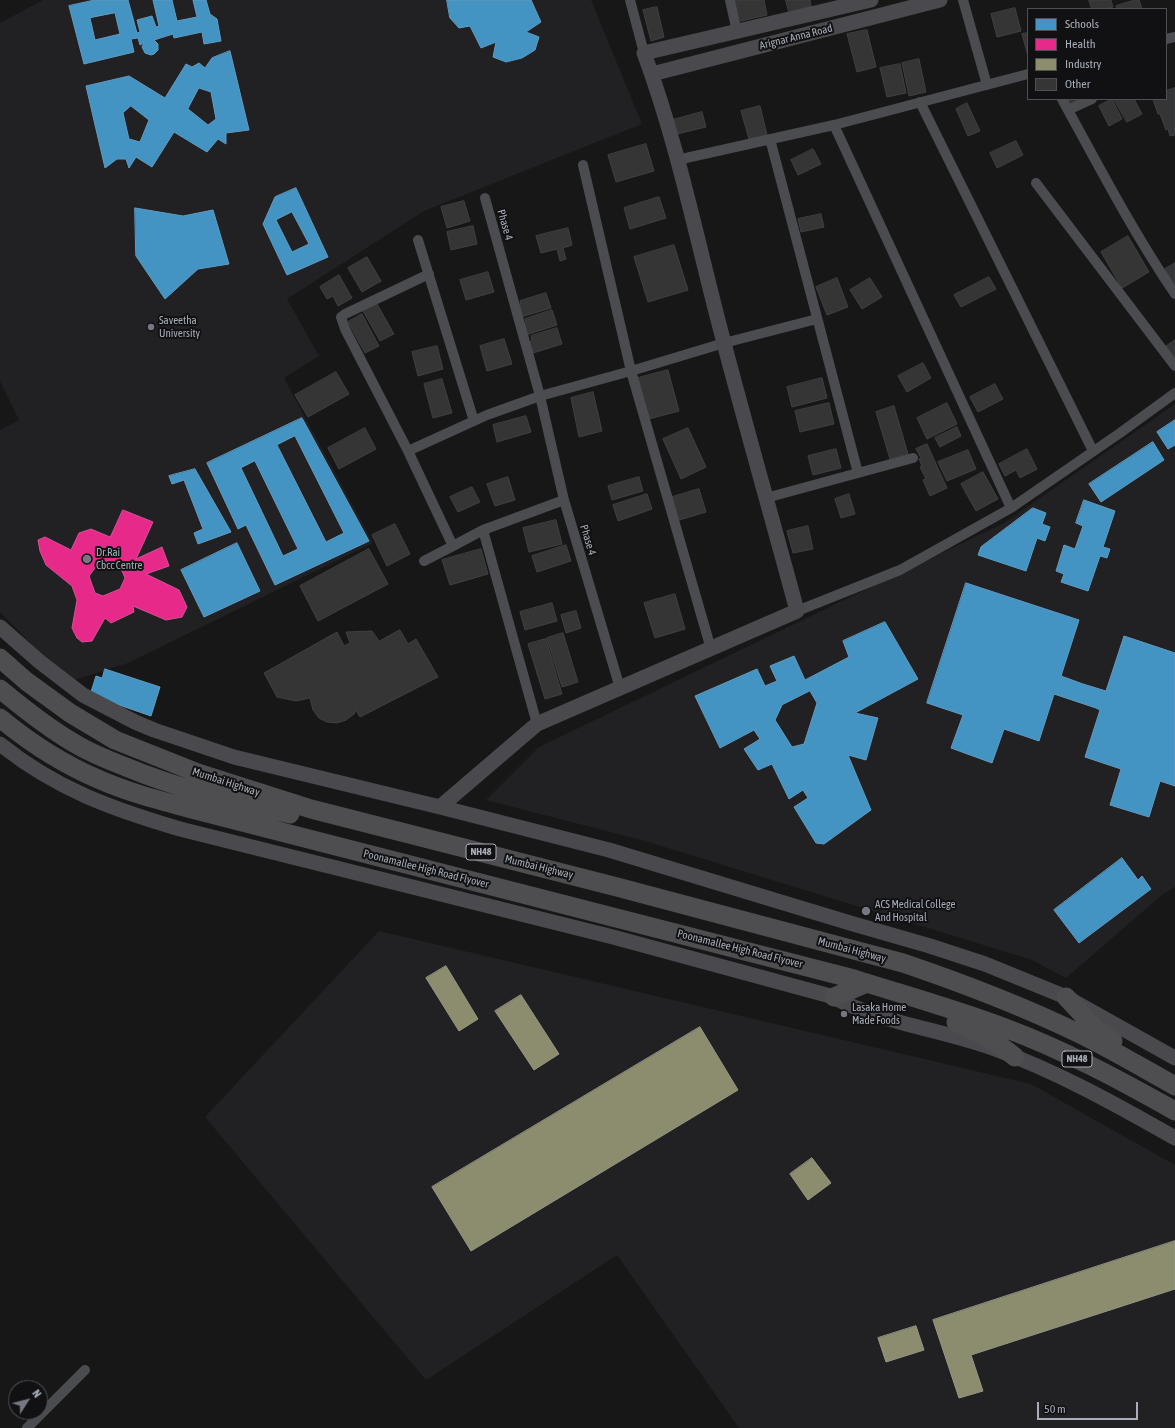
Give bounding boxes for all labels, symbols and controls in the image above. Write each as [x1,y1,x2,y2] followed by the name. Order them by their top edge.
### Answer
[1027,8,1167,100] legend
[1065,17,1099,31] text: Schools
[758,22,834,52] street label: Arignar Anna Road
[1065,37,1095,51] text: Health
[1065,57,1102,71] text: Industry
[1065,77,1090,91] text: Other
[494,208,516,242] street label: Phase 4
[159,314,200,340] place label: Saveetha University
[146,322,156,332] marker: Saveetha University
[577,523,599,557] street label: Phase 4
[96,546,142,572] place label: Dr.Rai Cbcc Centre
[81,553,93,565] marker: Dr.Rai Cbcc Centre
[191,765,261,799] street label: Mumbai Highway
[466,844,496,860] road number: NH48
[362,847,490,891] street label: Poonamallee High Road Flyover
[503,852,575,882] street label: Mumbai Highway
[875,898,955,924] place label: ACS Medical College And Hospital
[860,905,872,917] marker: ACS Medical College And Hospital
[676,927,804,971] street label: Poonamallee High Road Flyover
[816,935,888,965] street label: Mumbai Highway
[852,1001,906,1027] place label: Lasaka Home Made Foods
[839,1009,849,1019] marker: Lasaka Home Made Foods
[1062,1051,1092,1067] road number: NH48
[8,1380,48,1420] north arrow
[30,1387,44,1400] text: N
[1039,1394,1140,1420] scale bar
[1044,1402,1066,1416] text: 50 m

